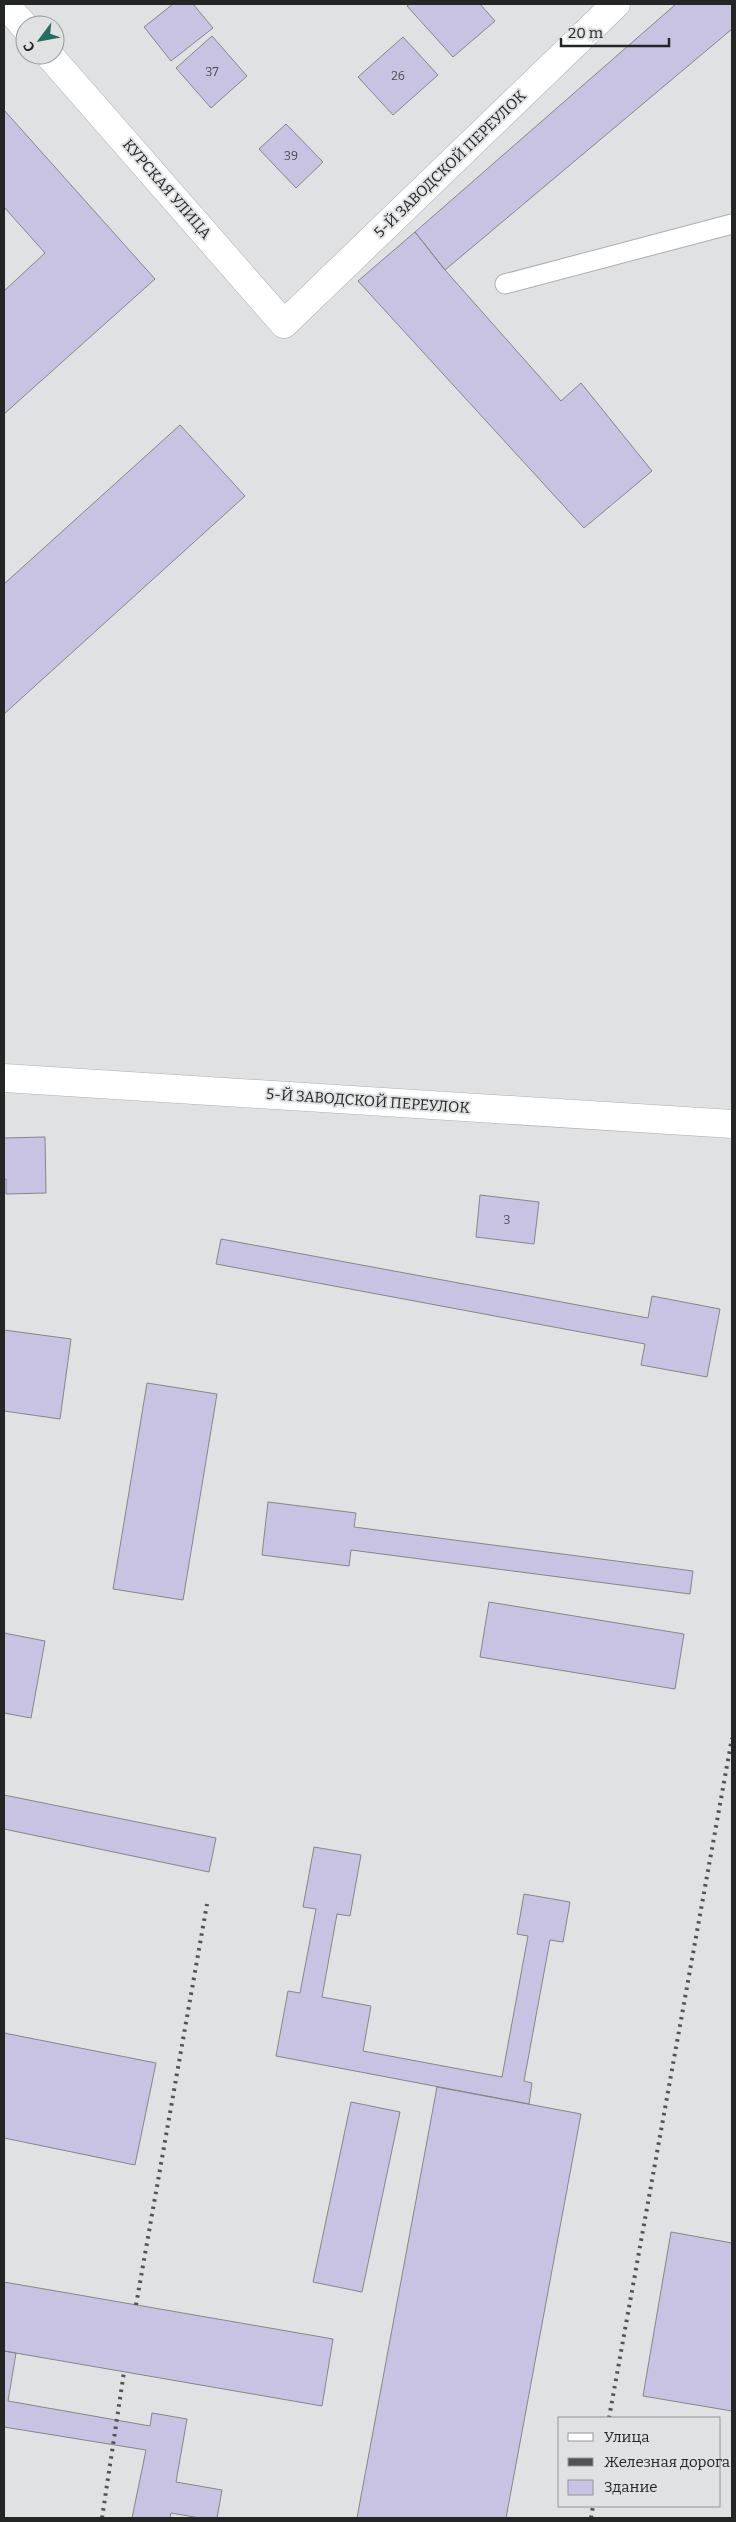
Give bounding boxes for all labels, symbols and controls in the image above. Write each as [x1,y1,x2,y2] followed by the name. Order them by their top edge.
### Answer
[15,15,65,65] north arrow
[561,15,668,47] scale bar
[568,24,604,42] text: 20 m
[20,38,39,55] text: С
[206,65,218,79] house number: 37
[391,69,405,83] house number: 26
[370,86,530,241] street label: 5-Й ЗАВОДСКОЙ ПЕРЕУЛОК
[119,136,215,243] street label: КУРСКАЯ УЛИЦА
[284,149,298,163] house number: 39
[266,1085,471,1117] street label: 5-Й ЗАВОДСКОЙ ПЕРЕУЛОК
[504,1213,511,1227] house number: 3
[558,2417,721,2507] legend
[604,2428,650,2446] text: Улица
[604,2453,730,2471] text: Железная дорога
[604,2478,658,2496] text: Здание

